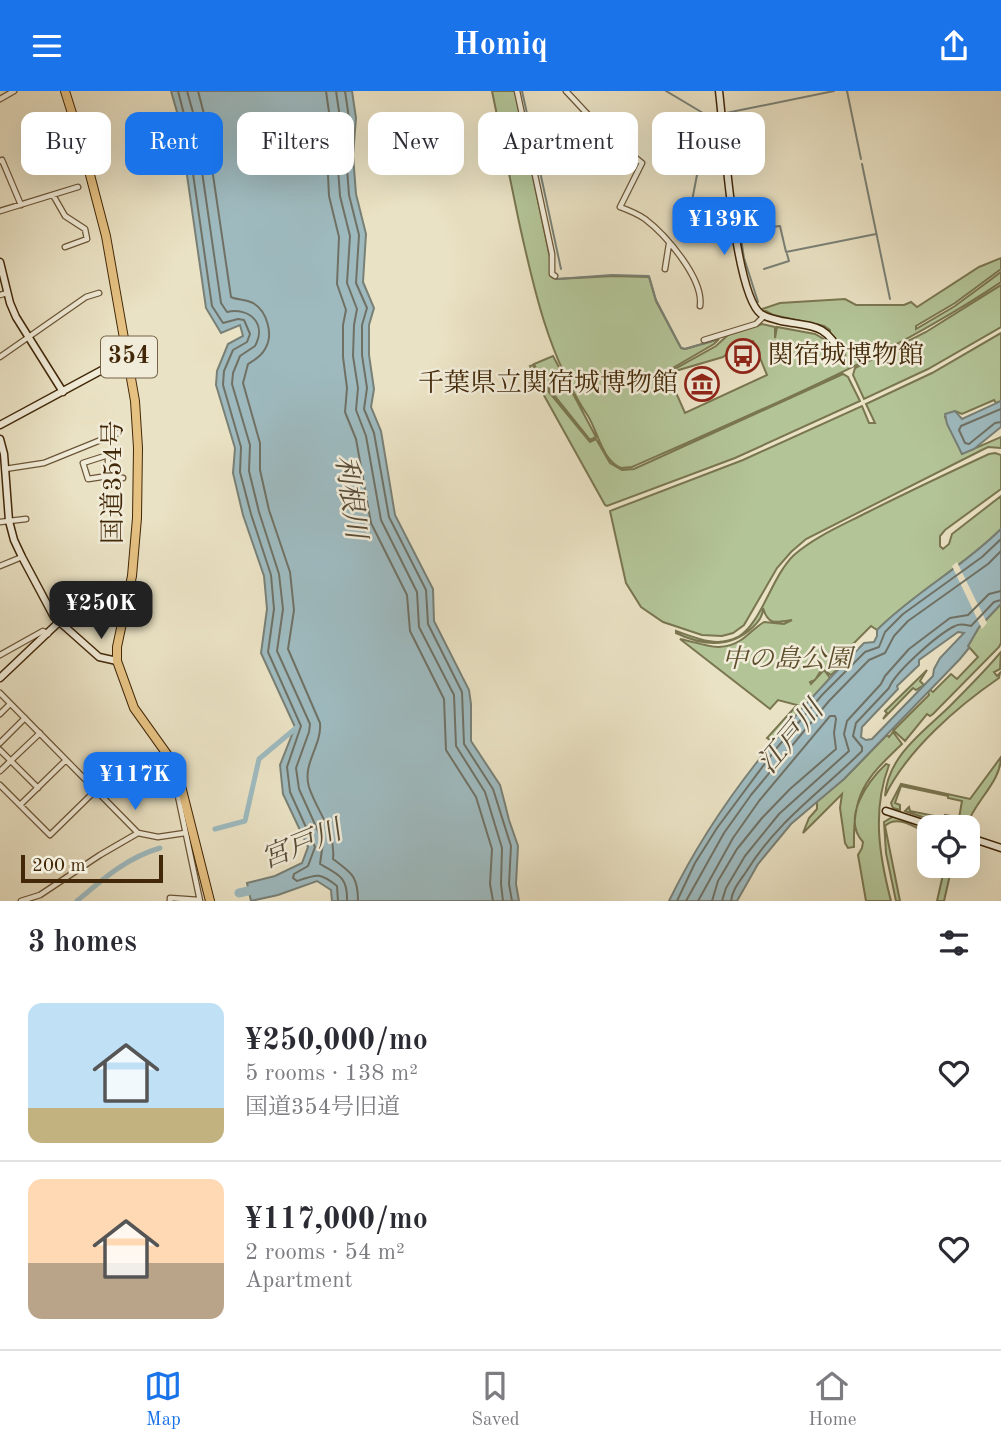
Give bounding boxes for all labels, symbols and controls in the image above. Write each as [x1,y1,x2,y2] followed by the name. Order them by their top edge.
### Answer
[28,27,66,65] icon: menu
[935,27,973,65] icon: share
[453,30,548,62] text: Homiq
[21,112,111,175] chip: Buy
[125,112,223,175] chip: Rent
[237,112,354,175] chip: Filters
[368,112,464,175] chip: New
[478,112,638,175] chip: Apartment
[652,112,765,175] chip: House
[675,197,773,257] pin: ¥139K
[688,208,760,231] text: ¥139K
[101,337,157,377] road number: 354
[724,337,762,375] bus stop icon: 関宿城博物館
[768,340,924,369] place label: 関宿城博物館
[683,365,721,403] museum icon: 千葉県立関宿城博物館
[418,368,678,397] place label: 千葉県立関宿城博物館
[99,420,127,544] street label: 国道354号
[329,453,372,544] water label: 利根川
[52,581,150,641] pin: ¥250K
[65,592,137,615] text: ¥250K
[722,645,856,673] park label: 中の島公園
[752,693,832,779] water label: 江戸川
[86,753,184,812] pin: ¥117K
[99,763,171,786] text: ¥117K
[257,813,349,875] water label: 宮戸川
[917,815,980,878] map controls
[917,815,980,878] button: locate
[21,852,163,884] scale bar
[32,857,85,876] text: 200 m
[935,924,973,962] icon: filters
[28,928,137,958] text: 3 homes
[245,1026,428,1056] text: ¥250,000/mo
[84,1031,168,1115] icon: home
[935,1054,973,1092] icon: heart
[245,1062,418,1085] text: 5 rooms · 138 m²
[245,1096,400,1119] text: 国道354号旧道
[245,1205,428,1235] text: ¥117,000/mo
[84,1207,168,1291] icon: home
[935,1230,973,1268] icon: heart
[245,1241,405,1264] text: 2 rooms · 54 m²
[245,1269,353,1292] text: Apartment
[144,1367,182,1432] tab: Map
[471,1367,520,1432] tab: Saved
[808,1367,857,1432] tab: Home

